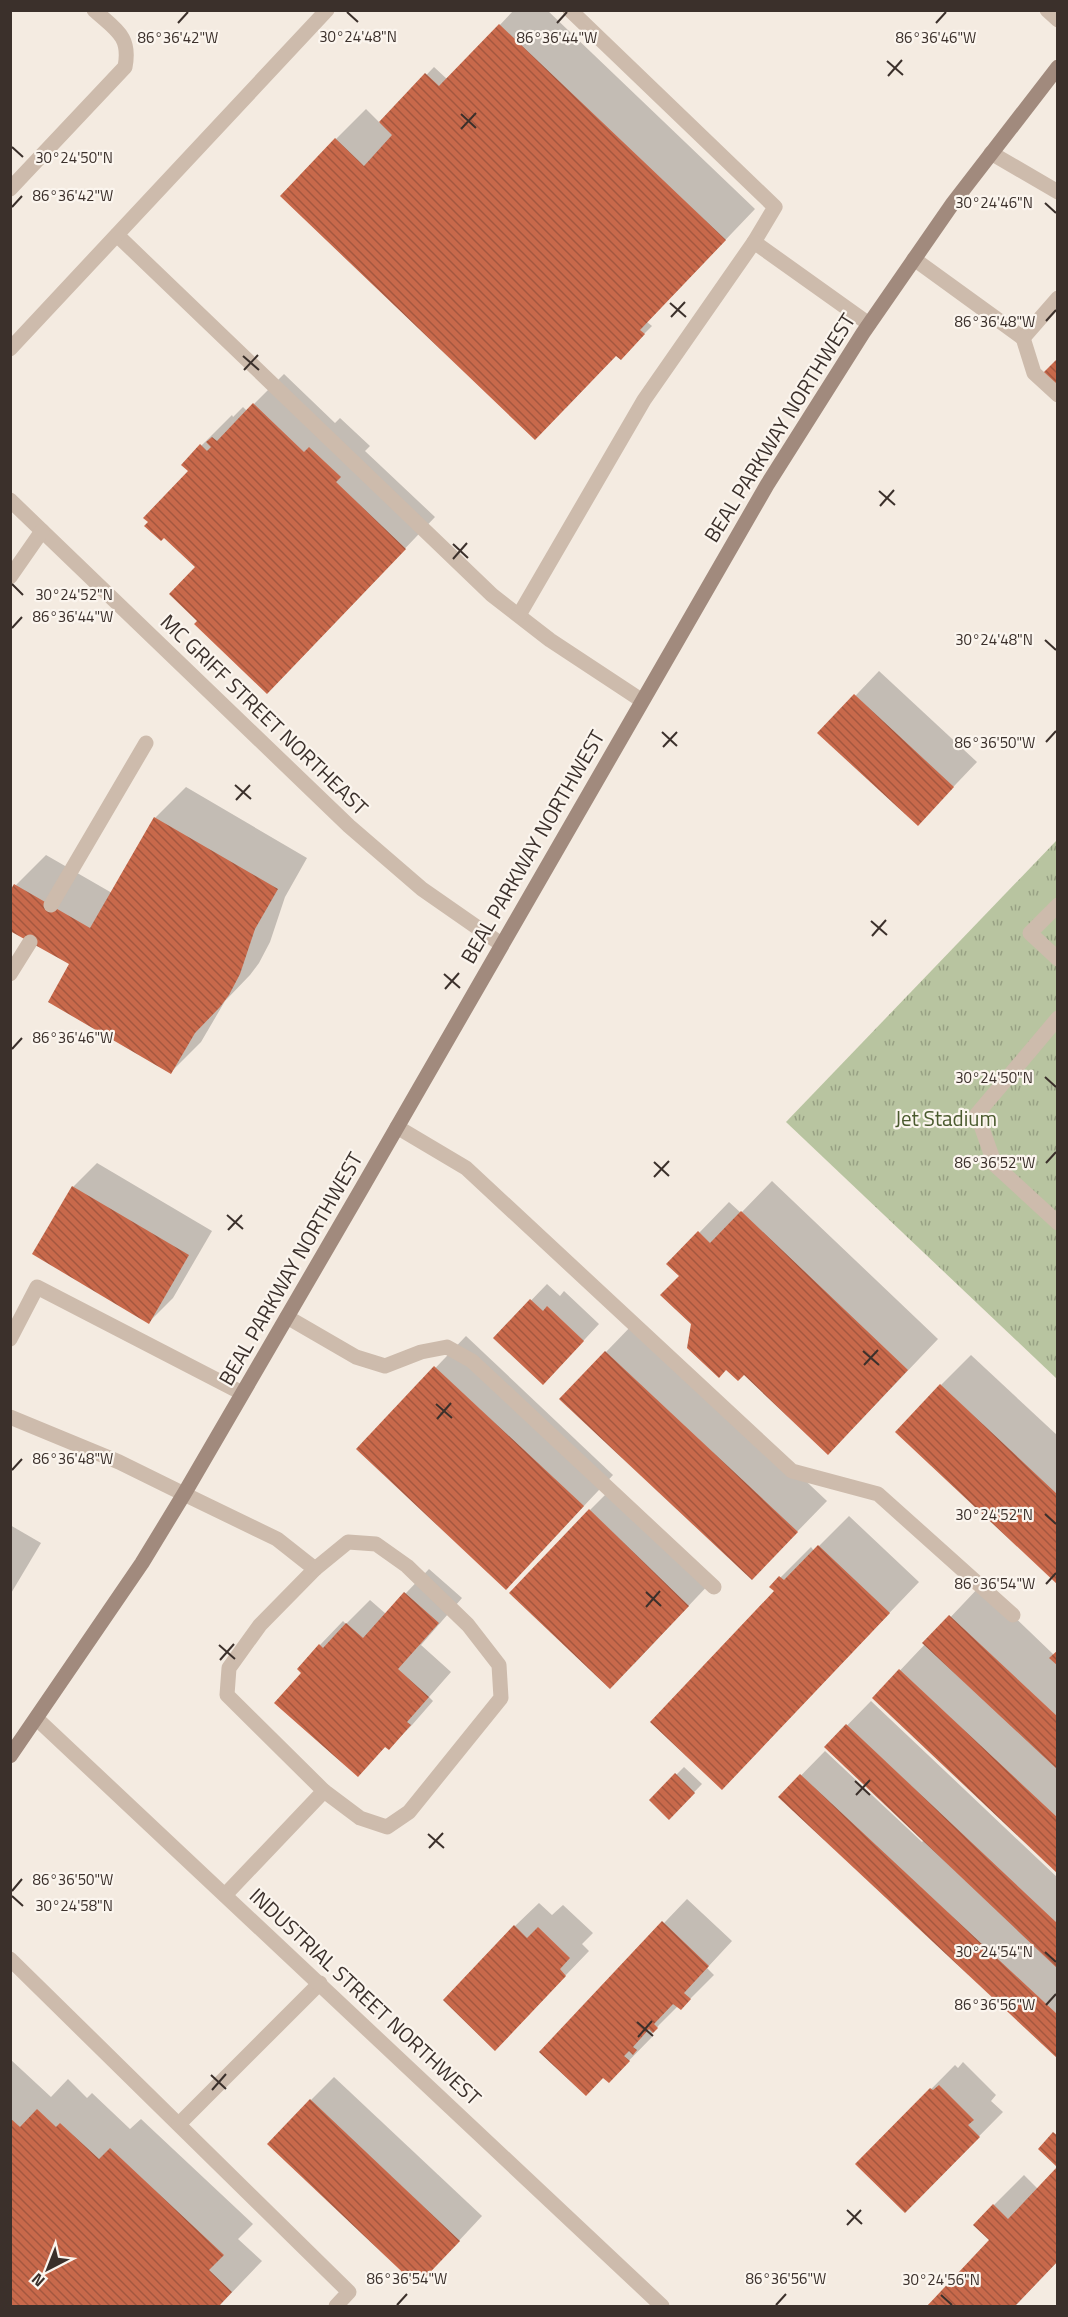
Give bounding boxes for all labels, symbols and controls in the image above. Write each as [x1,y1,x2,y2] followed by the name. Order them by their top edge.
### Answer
[319,25,397,48] text: 30°24'48"N
[138,26,218,49] text: 86°36'42"W
[517,26,597,49] text: 86°36'44"W
[896,26,976,49] text: 86°36'46"W
[35,146,113,169] text: 30°24'50"N
[33,184,113,207] text: 86°36'42"W
[955,191,1033,214] text: 30°24'46"N
[695,307,863,548] street label: BEAL PARKWAY NORTHWEST
[955,310,1035,333] text: 86°36'48"W
[35,583,113,606] text: 30°24'52"N
[33,605,113,628] text: 86°36'44"W
[154,606,376,822] street label: MC GRIFF STREET NORTHEAST
[955,628,1033,651] text: 30°24'48"N
[452,724,612,969] street label: BEAL PARKWAY NORTHWEST
[955,731,1035,754] text: 86°36'50"W
[33,1026,113,1049] text: 86°36'46"W
[955,1066,1033,1089] text: 30°24'50"N
[895,1102,997,1134] park label: Jet Stadium
[210,1146,370,1391] street label: BEAL PARKWAY NORTHWEST
[955,1151,1035,1174] text: 86°36'52"W
[33,1447,113,1470] text: 86°36'48"W
[955,1503,1033,1526] text: 30°24'52"N
[955,1572,1035,1595] text: 86°36'54"W
[33,1868,113,1891] text: 86°36'50"W
[243,1880,489,2113] street label: INDUSTRIAL STREET NORTHWEST
[35,1894,113,1917] text: 30°24'58"N
[955,1940,1033,1963] text: 30°24'54"N
[955,1993,1035,2016] text: 86°36'56"W
[18,2239,78,2299] north arrow
[367,2267,447,2290] text: 86°36'54"W
[746,2267,826,2290] text: 86°36'56"W
[26,2268,50,2293] text: N
[902,2268,980,2291] text: 30°24'56"N

